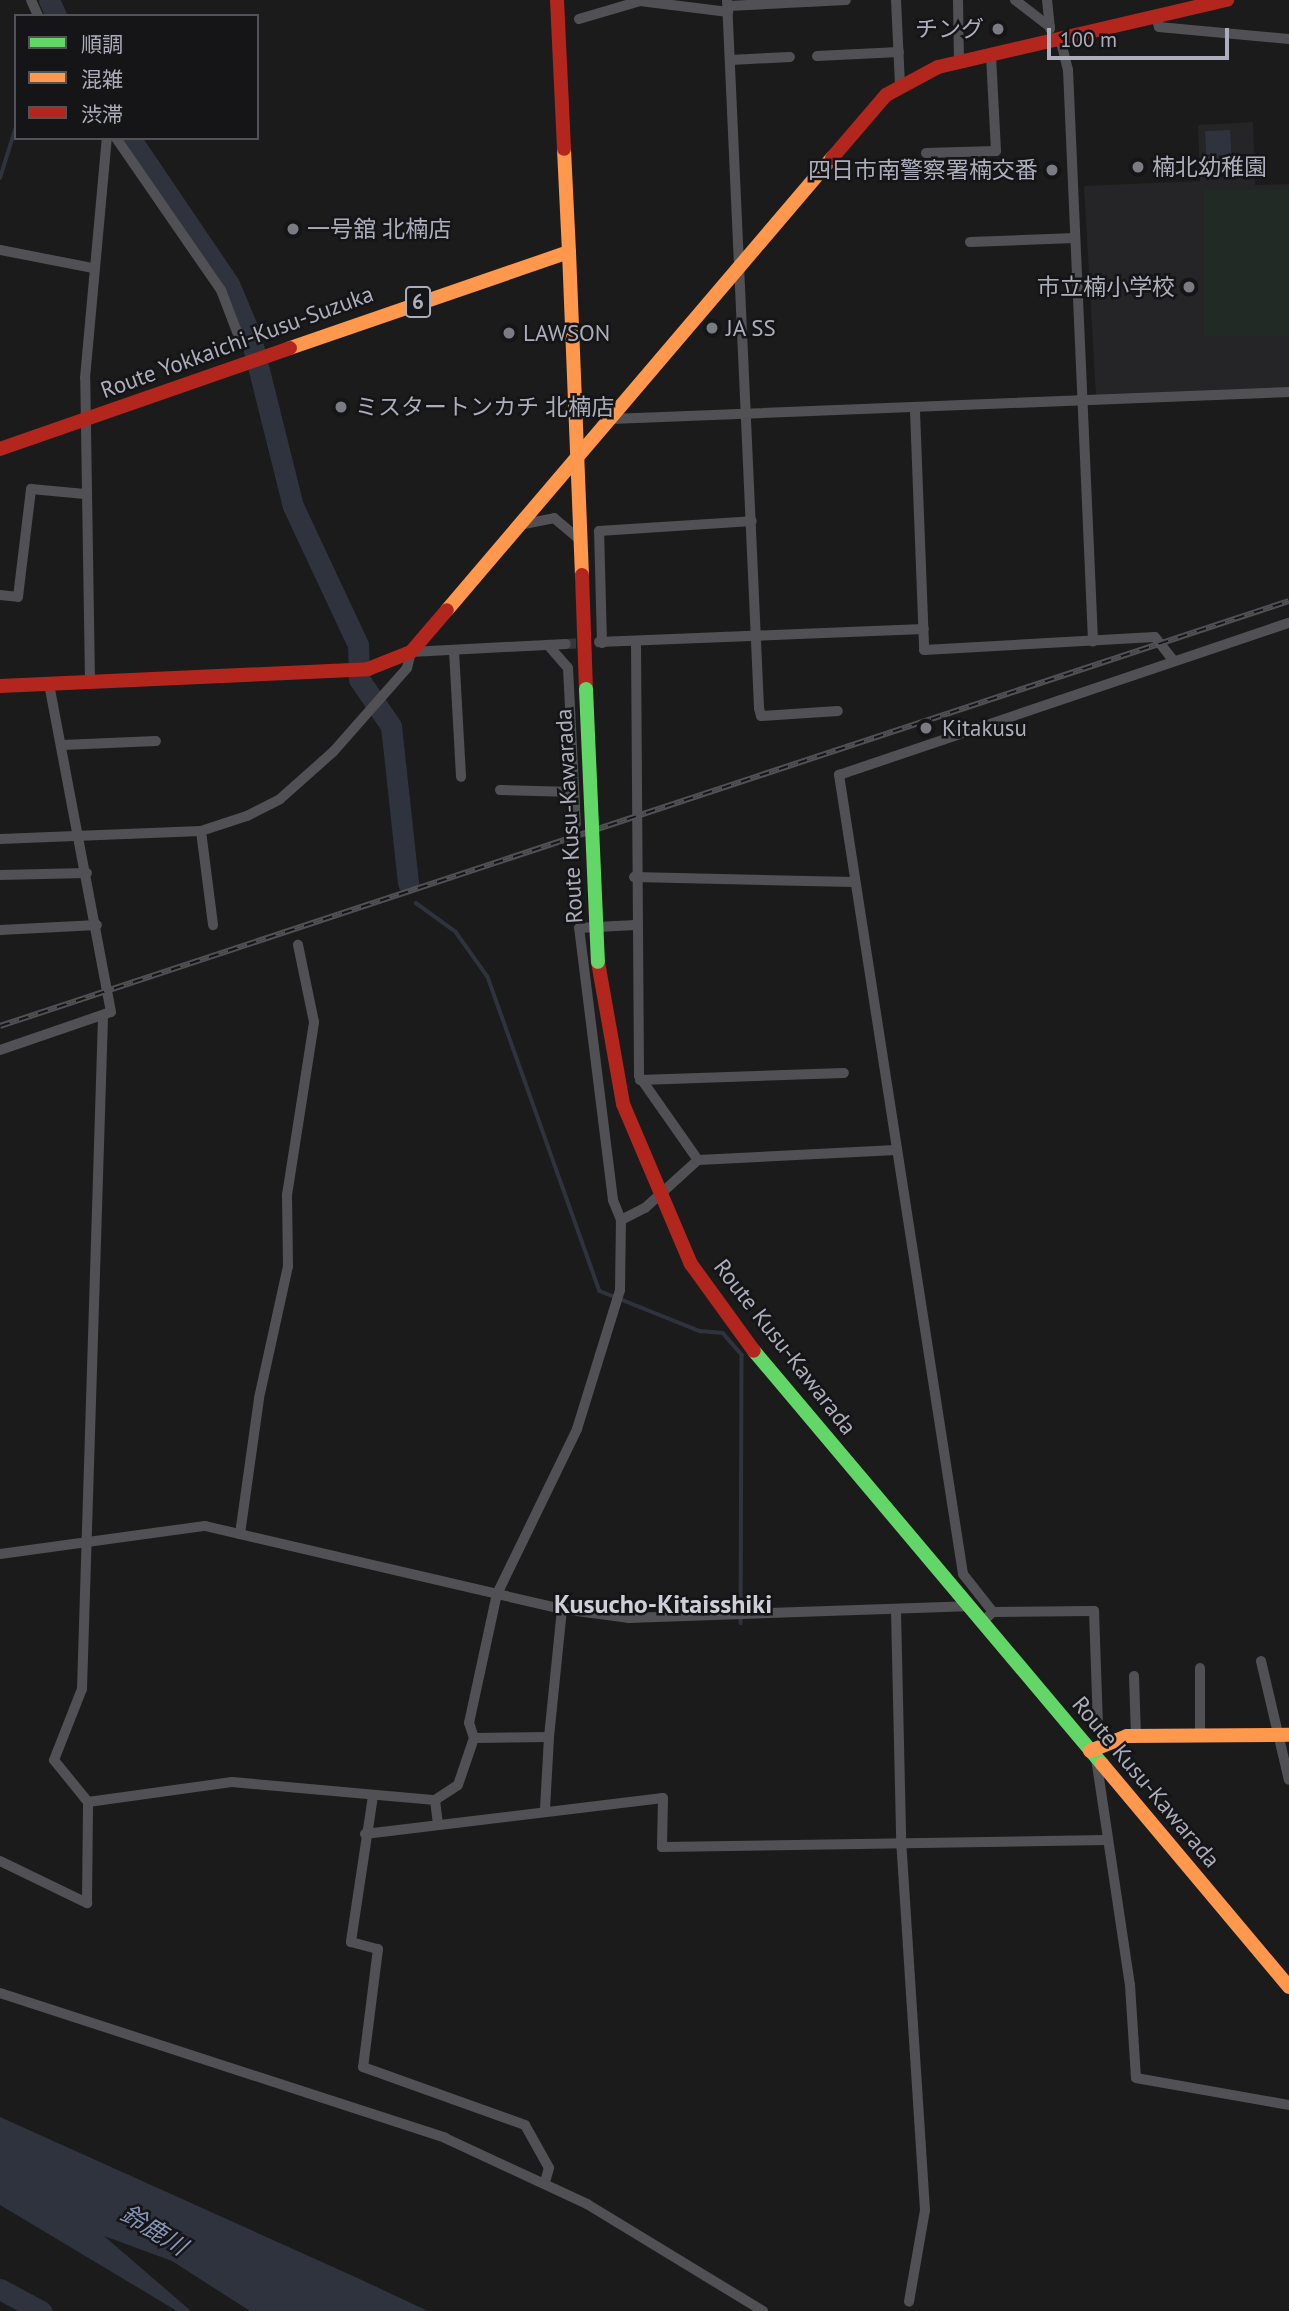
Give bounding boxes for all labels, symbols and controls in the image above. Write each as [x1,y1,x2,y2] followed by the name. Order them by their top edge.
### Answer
[14,14,259,140] legend
[1051,14,1233,58] scale bar
[915,15,984,43] place label: チング
[990,21,1006,37] marker: チング
[1060,26,1117,53] text: 100 m
[81,31,123,58] text: 順調
[81,66,123,93] text: 混雑
[81,101,123,128] text: 渋滞
[1152,153,1267,181] place label: 楠北幼稚園
[808,156,1038,184] place label: 四日市南警察署楠交番
[1130,159,1146,175] marker: 楠北幼稚園
[1044,162,1060,178] marker: 四日市南警察署楠交番
[307,215,451,243] place label: 一号舘 北楠店
[285,221,301,237] marker: 一号舘 北楠店
[1037,273,1175,301] place label: 市立楠小学校
[1181,279,1197,295] marker: 市立楠小学校
[97,280,377,404] street label: Route Yokkaichi-Kusu-Suzuka
[404,284,432,320] road number: 6
[726,314,777,342] place label: JA SS
[523,319,610,347] place label: LAWSON
[704,320,720,336] marker: JA SS
[501,325,517,341] marker: LAWSON
[355,393,614,421] place label: ミスタートンカチ 北楠店
[333,399,349,415] marker: ミスタートンカチ 北楠店
[550,708,588,924] street label: Route Kusu-Kawarada
[942,714,1027,742] place label: Kitakusu
[916,718,936,738] marker: Kitakusu
[708,1254,862,1440] street label: Route Kusu-Kawarada
[554,1588,772,1620] district label: Kusucho-Kitaisshiki
[1066,1691,1226,1873] street label: Route Kusu-Kawarada
[116,2199,192,2261] water label: 鈴鹿川

